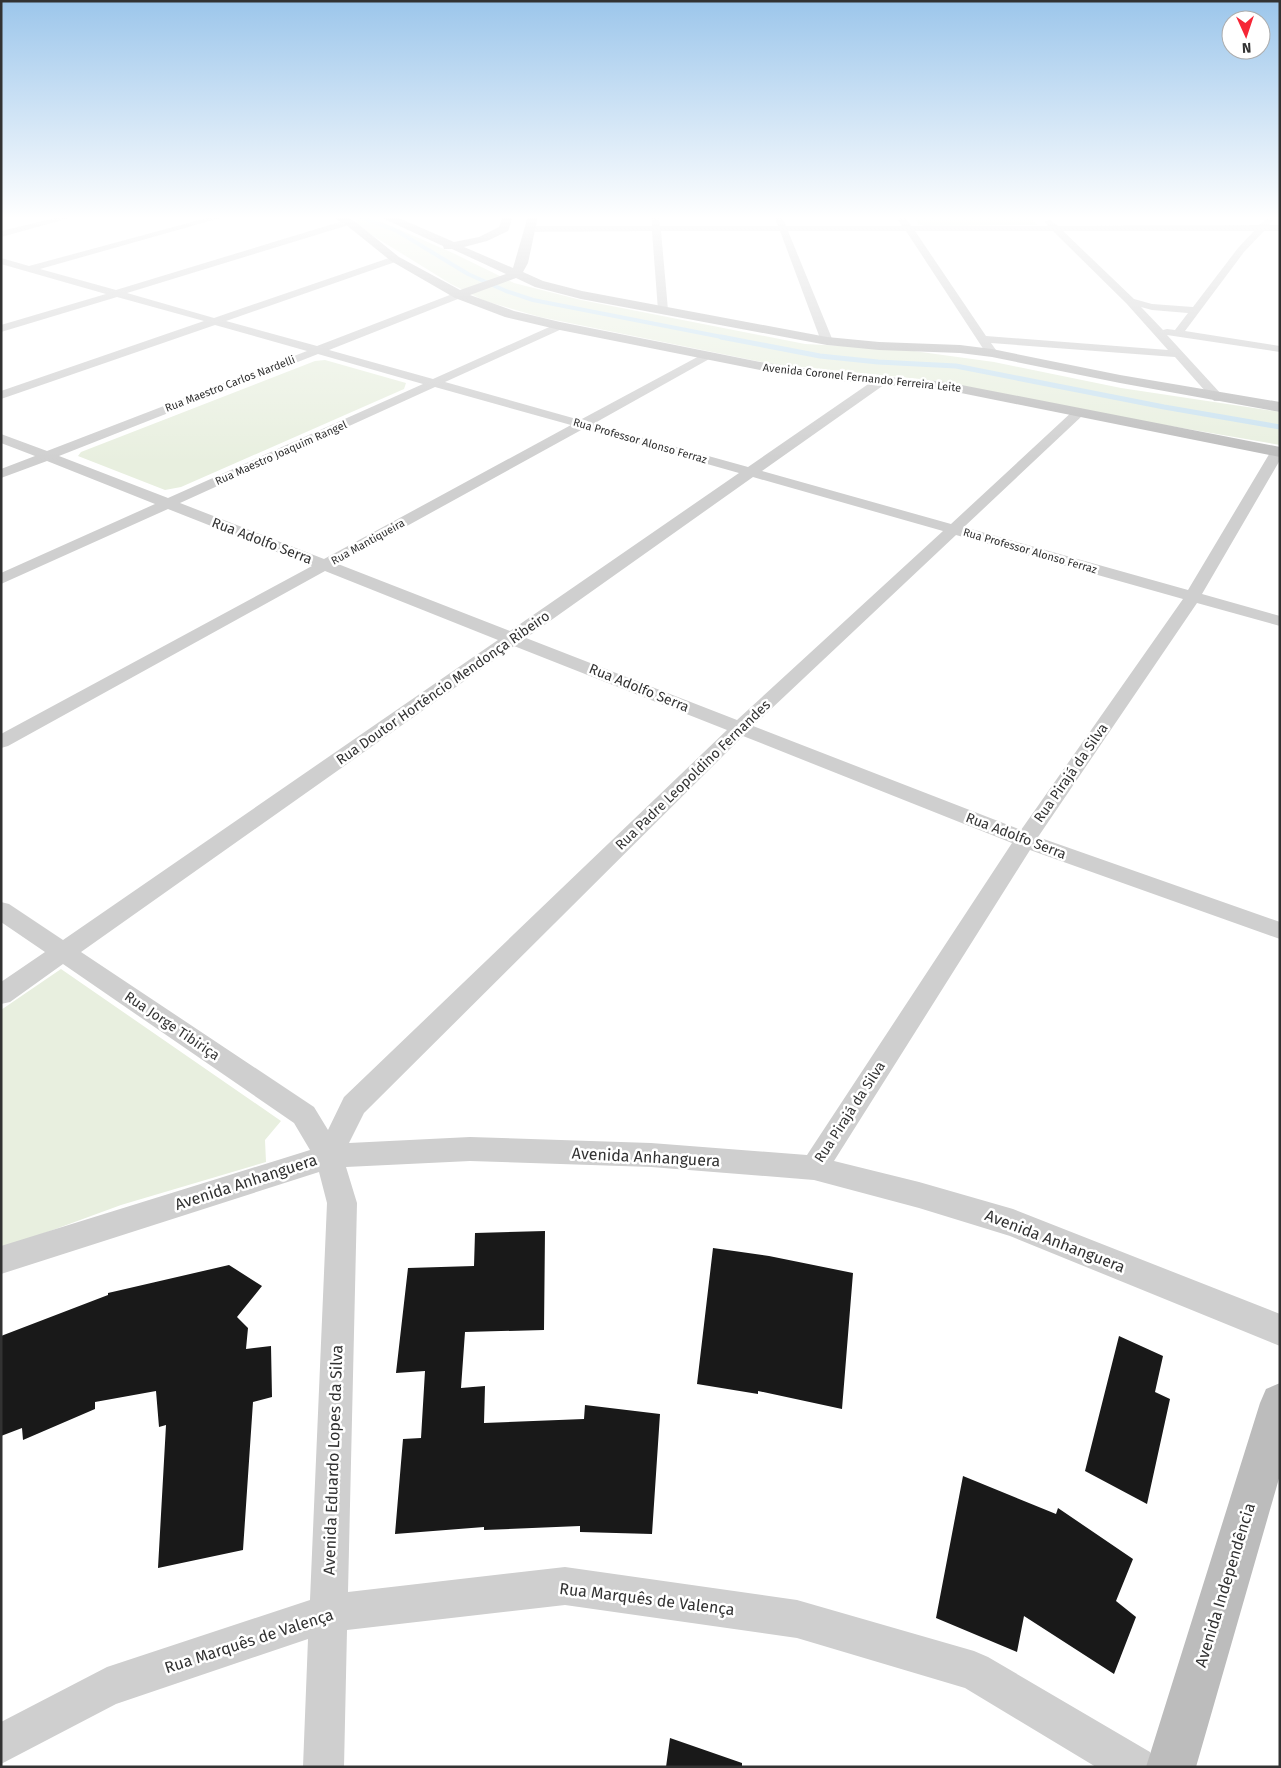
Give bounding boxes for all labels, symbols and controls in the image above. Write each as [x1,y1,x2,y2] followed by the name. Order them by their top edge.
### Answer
[1221,10,1271,60] north arrow
[1242,39,1252,56] text: N
[163,353,297,415] street label: Rua Maestro Carlos Nardelli
[762,361,962,395] street label: Avenida Coronel Fernando Ferreira Leite
[572,416,709,466] street label: Rua Professor Alonso Ferraz
[213,418,349,488] street label: Rua Maestro Joaquim Rangel
[209,514,315,568] street label: Rua Adolfo Serra
[329,516,407,568] street label: Rua Mantiqueira
[962,526,1099,576] street label: Rua Professor Alonso Ferraz
[333,607,553,769] street label: Rua Doutor Hortêncio Mendonça Ribeiro
[587,660,691,716] street label: Rua Adolfo Serra
[612,696,774,854] street label: Rua Padre Leopoldino Fernandes
[1030,720,1112,826] street label: Rua Pirajá da Silva
[963,809,1069,863] street label: Rua Adolfo Serra
[121,988,223,1064] street label: Rua Jorge Tibiriça
[811,1058,889,1166] street label: Rua Pirajá da Silva
[571,1144,721,1170] street label: Avenida Anhanguera
[172,1150,320,1214] street label: Avenida Anhanguera
[982,1206,1128,1276] street label: Avenida Anhanguera
[319,1345,347,1575] street label: Avenida Eduardo Lopes da Silva
[1191,1501,1259,1669] street label: Avenida Independência
[558,1579,736,1620] street label: Rua Marquês de Valença
[162,1605,336,1678] street label: Rua Marquês de Valença

